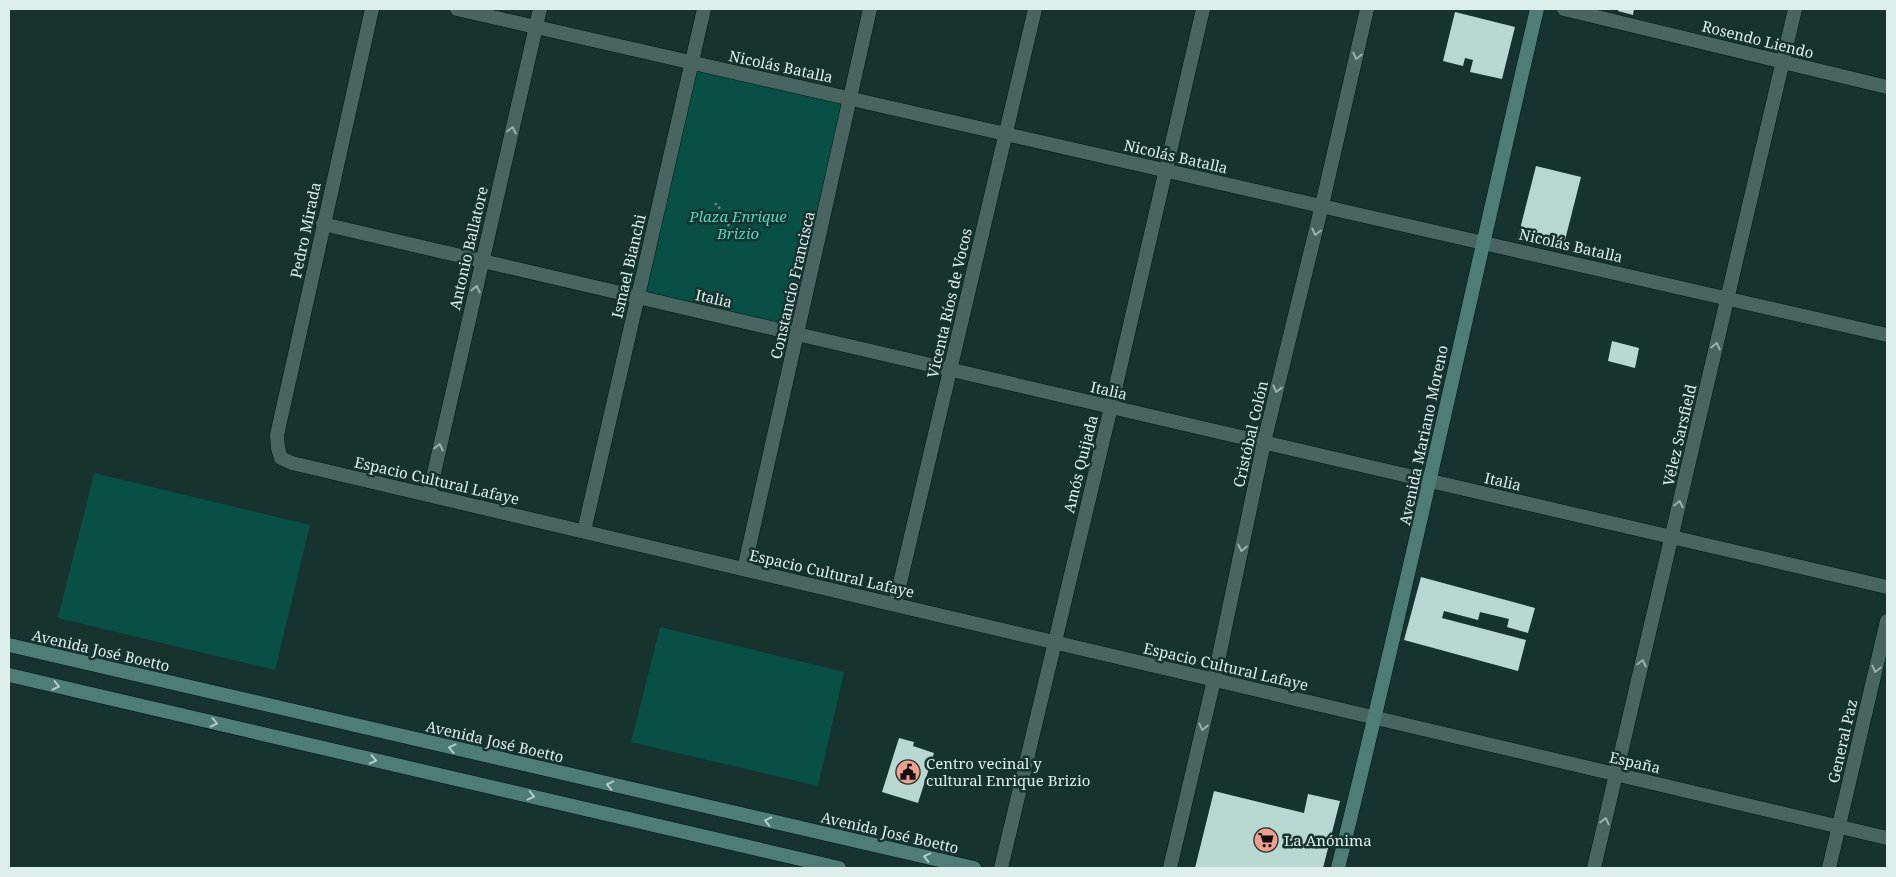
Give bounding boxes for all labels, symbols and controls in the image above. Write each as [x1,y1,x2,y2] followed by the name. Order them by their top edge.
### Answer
[1700,15,1816,63] street label: Rosendo Liendo
[727,45,835,87] street label: Nicolás Batalla
[1352,52,1362,61] one-way arrow
[506,126,517,135] one-way arrow
[1122,134,1230,178] street label: Nicolás Batalla
[285,180,325,280] street label: Pedro Mirada
[444,184,492,312] street label: Antonio Ballatore
[688,206,787,243] park label: Plaza Enrique Brizio
[765,209,819,361] street label: Constancio Francisca
[606,212,650,320] street label: Ismael Bianchi
[1517,223,1625,267] street label: Nicolás Batalla
[922,226,976,380] street label: Vicenta Ríos de Vocos
[1311,227,1322,236] one-way arrow
[470,284,481,293] one-way arrow
[694,284,734,312] street label: Italia
[1710,342,1721,350] one-way arrow
[1394,343,1452,527] street label: Avenida Mariano Moreno
[1089,376,1129,404] street label: Italia
[1228,378,1272,489] street label: Cristóbal Colón
[1658,382,1700,488] street label: Vélez Sarsfield
[1272,385,1283,394] one-way arrow
[1058,413,1102,515] street label: Amós Quijada
[433,443,444,451] one-way arrow
[353,451,521,509] street label: Espacio Cultural Lafaye
[1483,467,1523,495] street label: Italia
[1673,500,1684,509] one-way arrow
[748,544,916,602] street label: Espacio Cultural Lafaye
[1237,544,1247,552] one-way arrow
[30,624,172,676] street label: Avenida José Boetto
[1142,637,1310,695] street label: Espacio Cultural Lafaye
[1636,658,1647,667] one-way arrow
[1871,664,1882,673] one-way arrow
[52,680,61,691] one-way arrow
[1823,697,1861,785] street label: General Paz
[424,715,566,767] street label: Avenida José Boetto
[210,717,219,728] one-way arrow
[1198,723,1209,732] one-way arrow
[447,743,456,754] one-way arrow
[1607,746,1663,778] street label: España
[926,753,1090,790] place label: Centro vecinal y cultural Enrique Brizio
[368,754,377,765] one-way arrow
[895,759,921,785] public building icon: Centro vecinal y cultural Enrique Brizio
[605,780,614,791] one-way arrow
[527,791,536,801] one-way arrow
[819,806,961,858] street label: Avenida José Boetto
[764,816,773,827] one-way arrow
[1599,816,1610,825] one-way arrow
[1253,827,1279,853] supermarket icon: La Anónima
[1284,830,1372,850] place label: La Anónima
[922,852,931,863] one-way arrow

